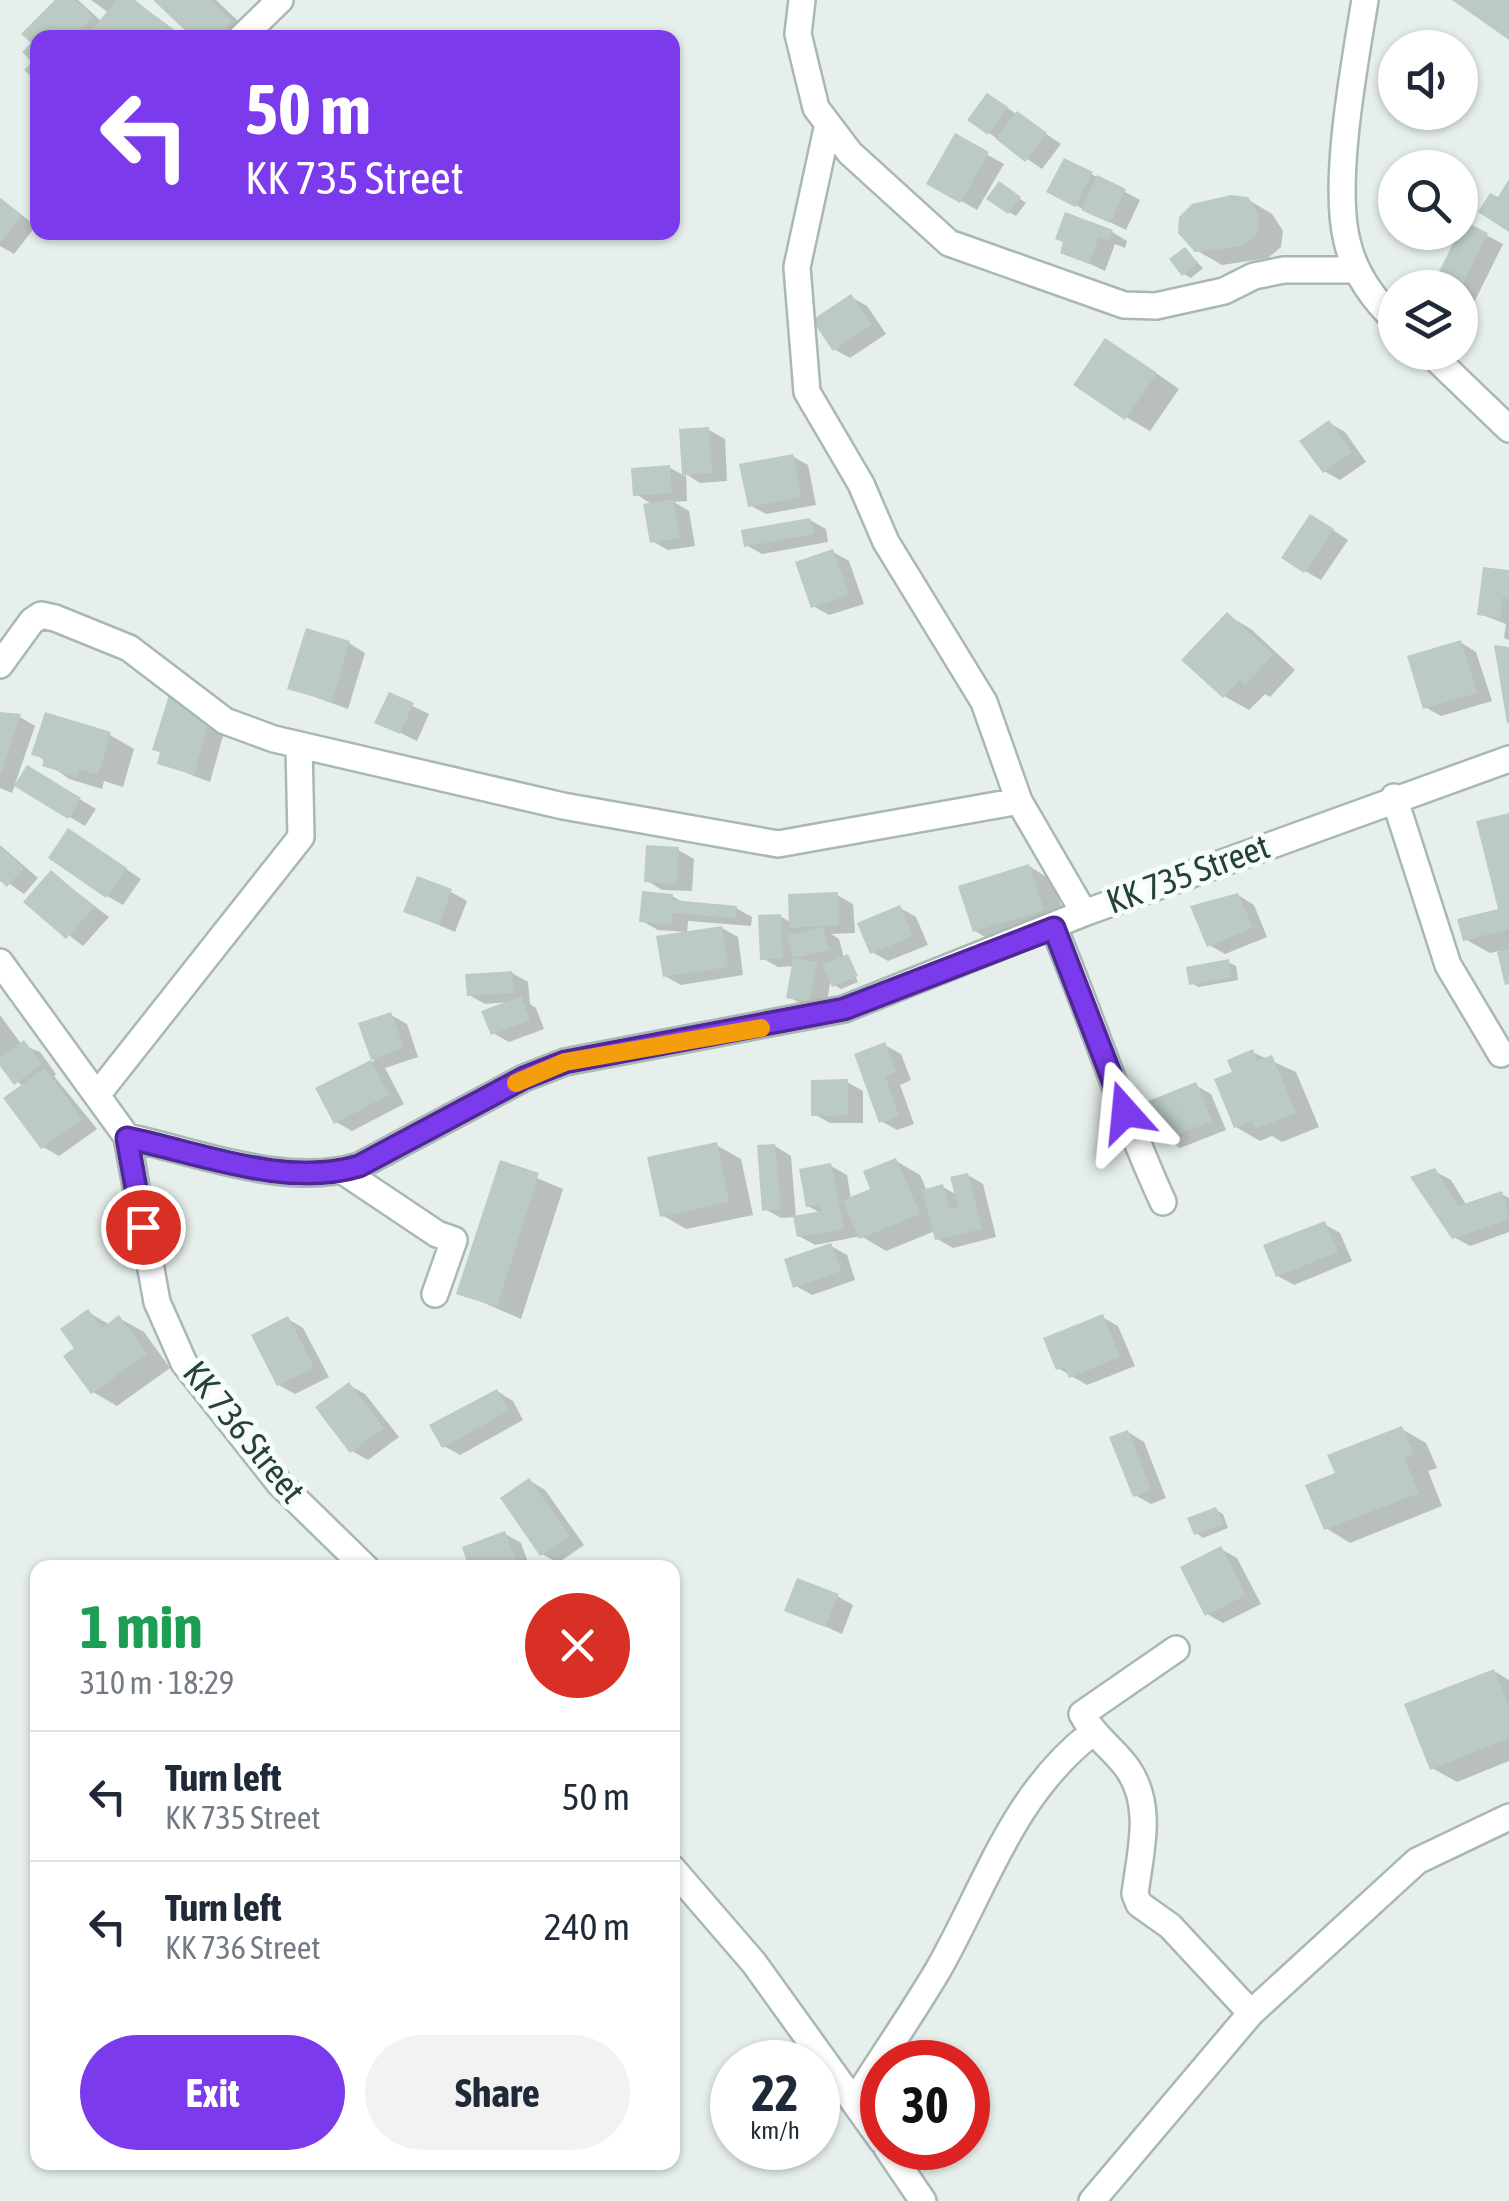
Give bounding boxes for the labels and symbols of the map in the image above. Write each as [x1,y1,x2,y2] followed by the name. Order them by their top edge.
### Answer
[1101,825,1274,921] street label: KK 735 Street
[1073,1060,1177,1164] position arrow
[101,1185,186,1270] pin
[176,1353,314,1510] street label: KK 736 Street
[860,2040,990,2170] speed limit sign: 30

